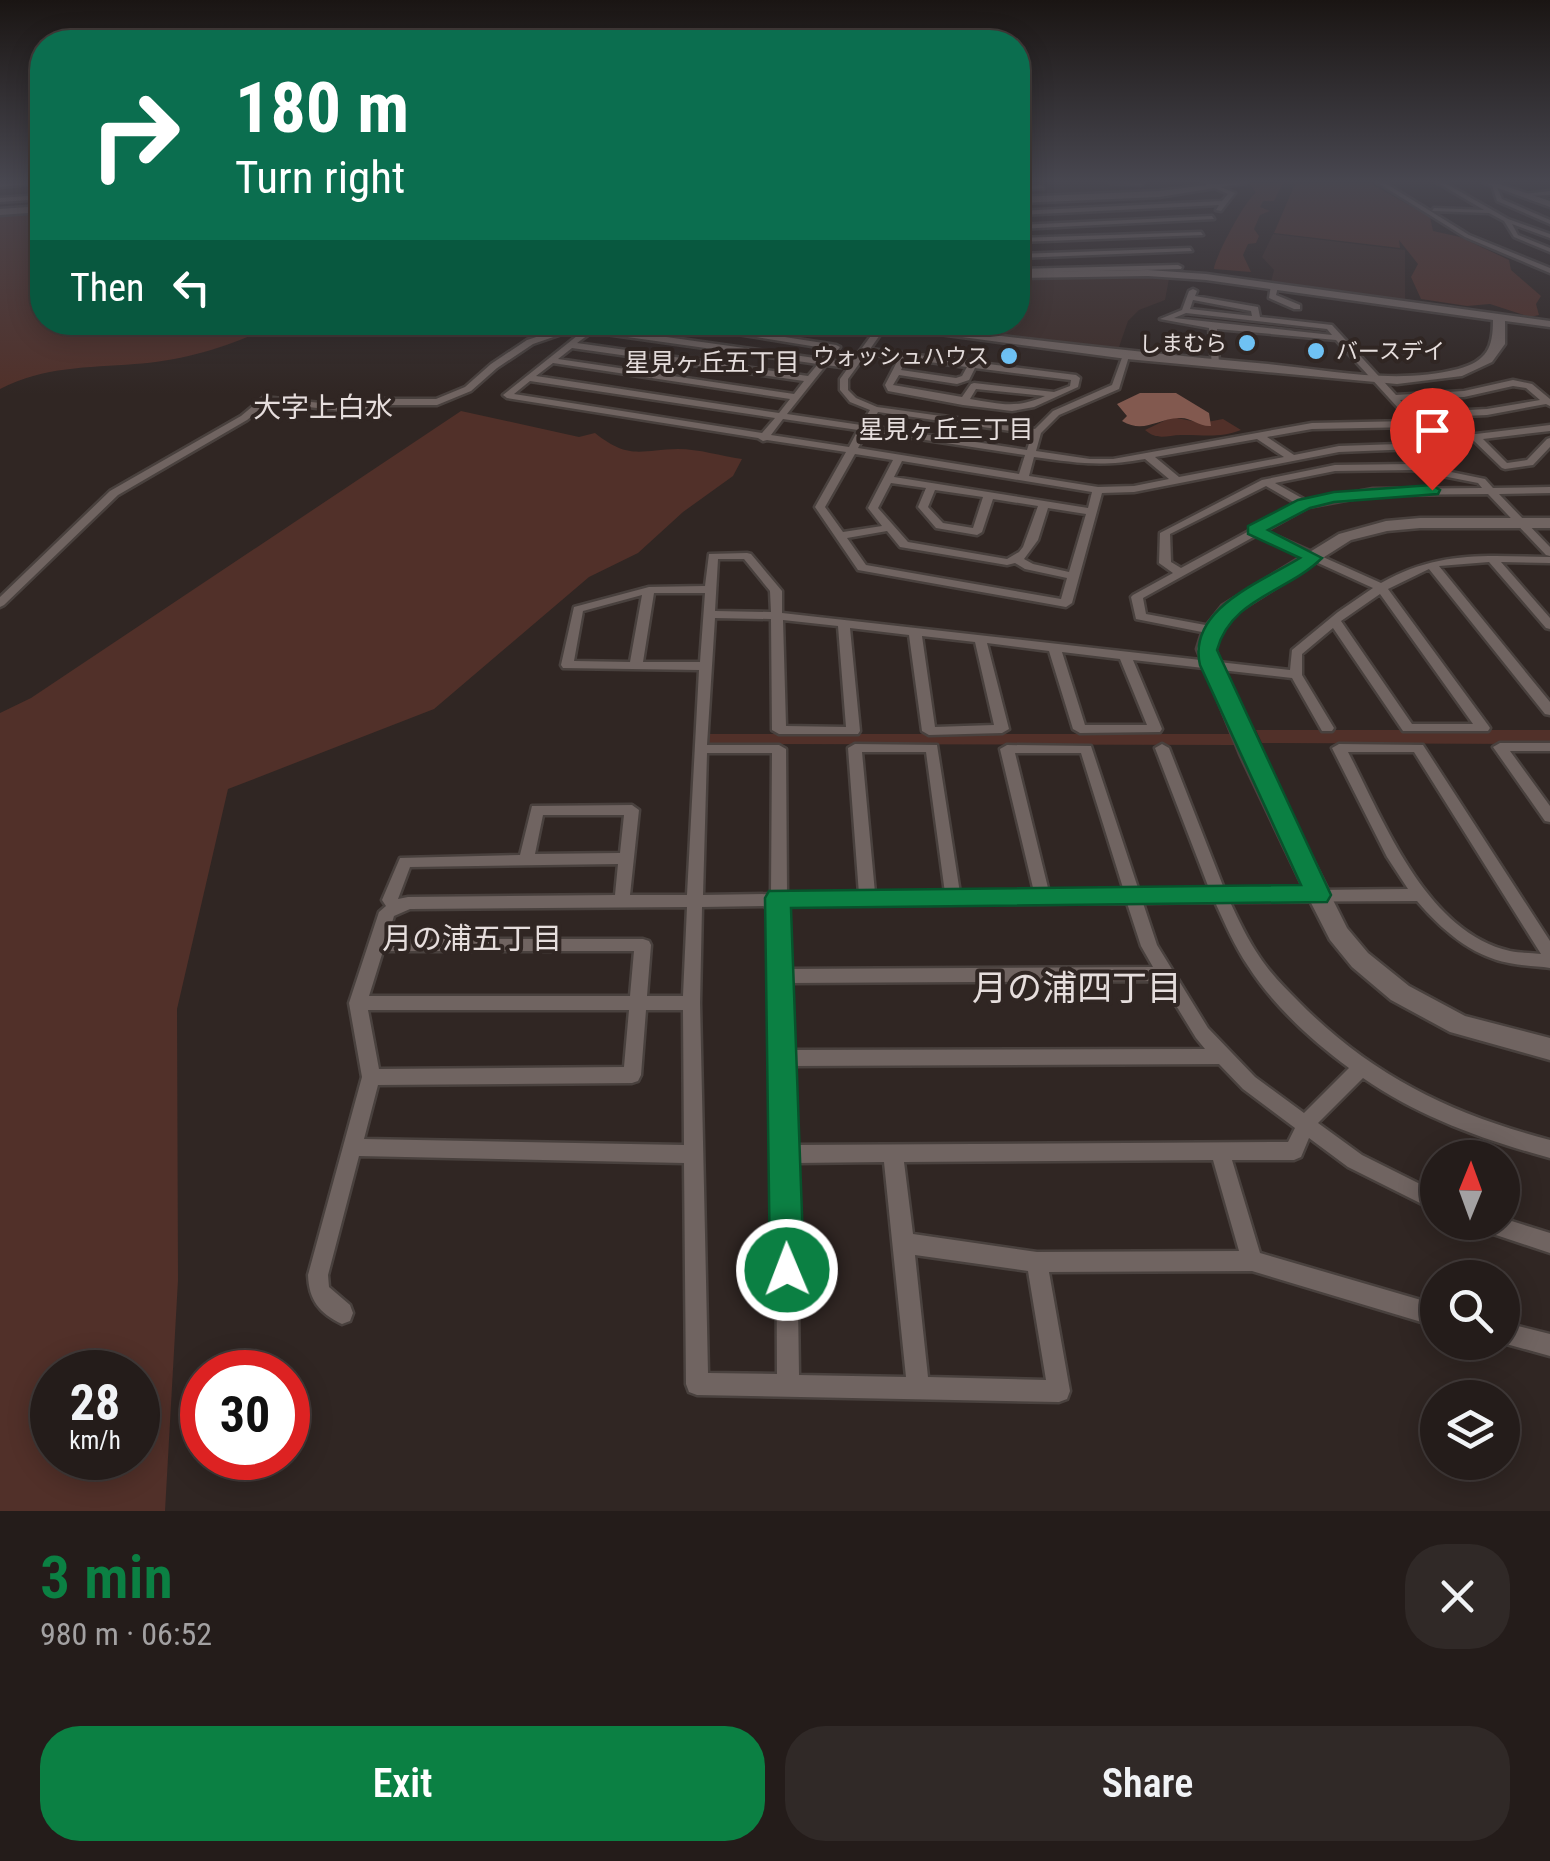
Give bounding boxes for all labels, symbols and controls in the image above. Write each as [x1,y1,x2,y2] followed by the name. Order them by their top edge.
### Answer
[235,67,409,149] text: 180 m
[70,70,200,200] icon: right
[235,151,405,204] text: Turn right
[164,260,219,315] icon: left
[70,266,144,310] text: Then
[1139,331,1227,356] place label: しまむら
[1236,332,1258,354] marker: しまむら
[1336,339,1445,364] place label: バースデイ
[1305,340,1327,362] marker: バースデイ
[813,344,989,369] place label: ウォッシュハウス
[998,345,1020,367] marker: ウォッシュハウス
[624,348,800,377] district label: 星見ヶ丘五丁目
[1390,388,1475,491] pin
[253,391,393,424] district label: 大字上白水
[1405,403,1460,458] icon: arrive
[858,415,1034,444] district label: 星見ヶ丘三丁目
[382,921,562,956] district label: 月の浦五丁目
[972,968,1182,1009] district label: 月の浦四丁目
[1420,1140,1520,1240] north arrow
[1420,1140,1520,1480] map controls
[735,1218,839,1322] position arrow
[1420,1260,1520,1360] button: search
[180,1350,310,1480] speed limit sign: 30
[70,1374,120,1432] text: 28
[1420,1380,1520,1480] button: layers
[69,1426,121,1455] text: km/h
[40,1542,173,1613] text: 3 min
[1405,1544,1510,1649] button: close
[40,1615,212,1653] text: 980 m · 06:52
[40,1726,765,1841] button: Exit
[785,1726,1510,1841] button: Share

